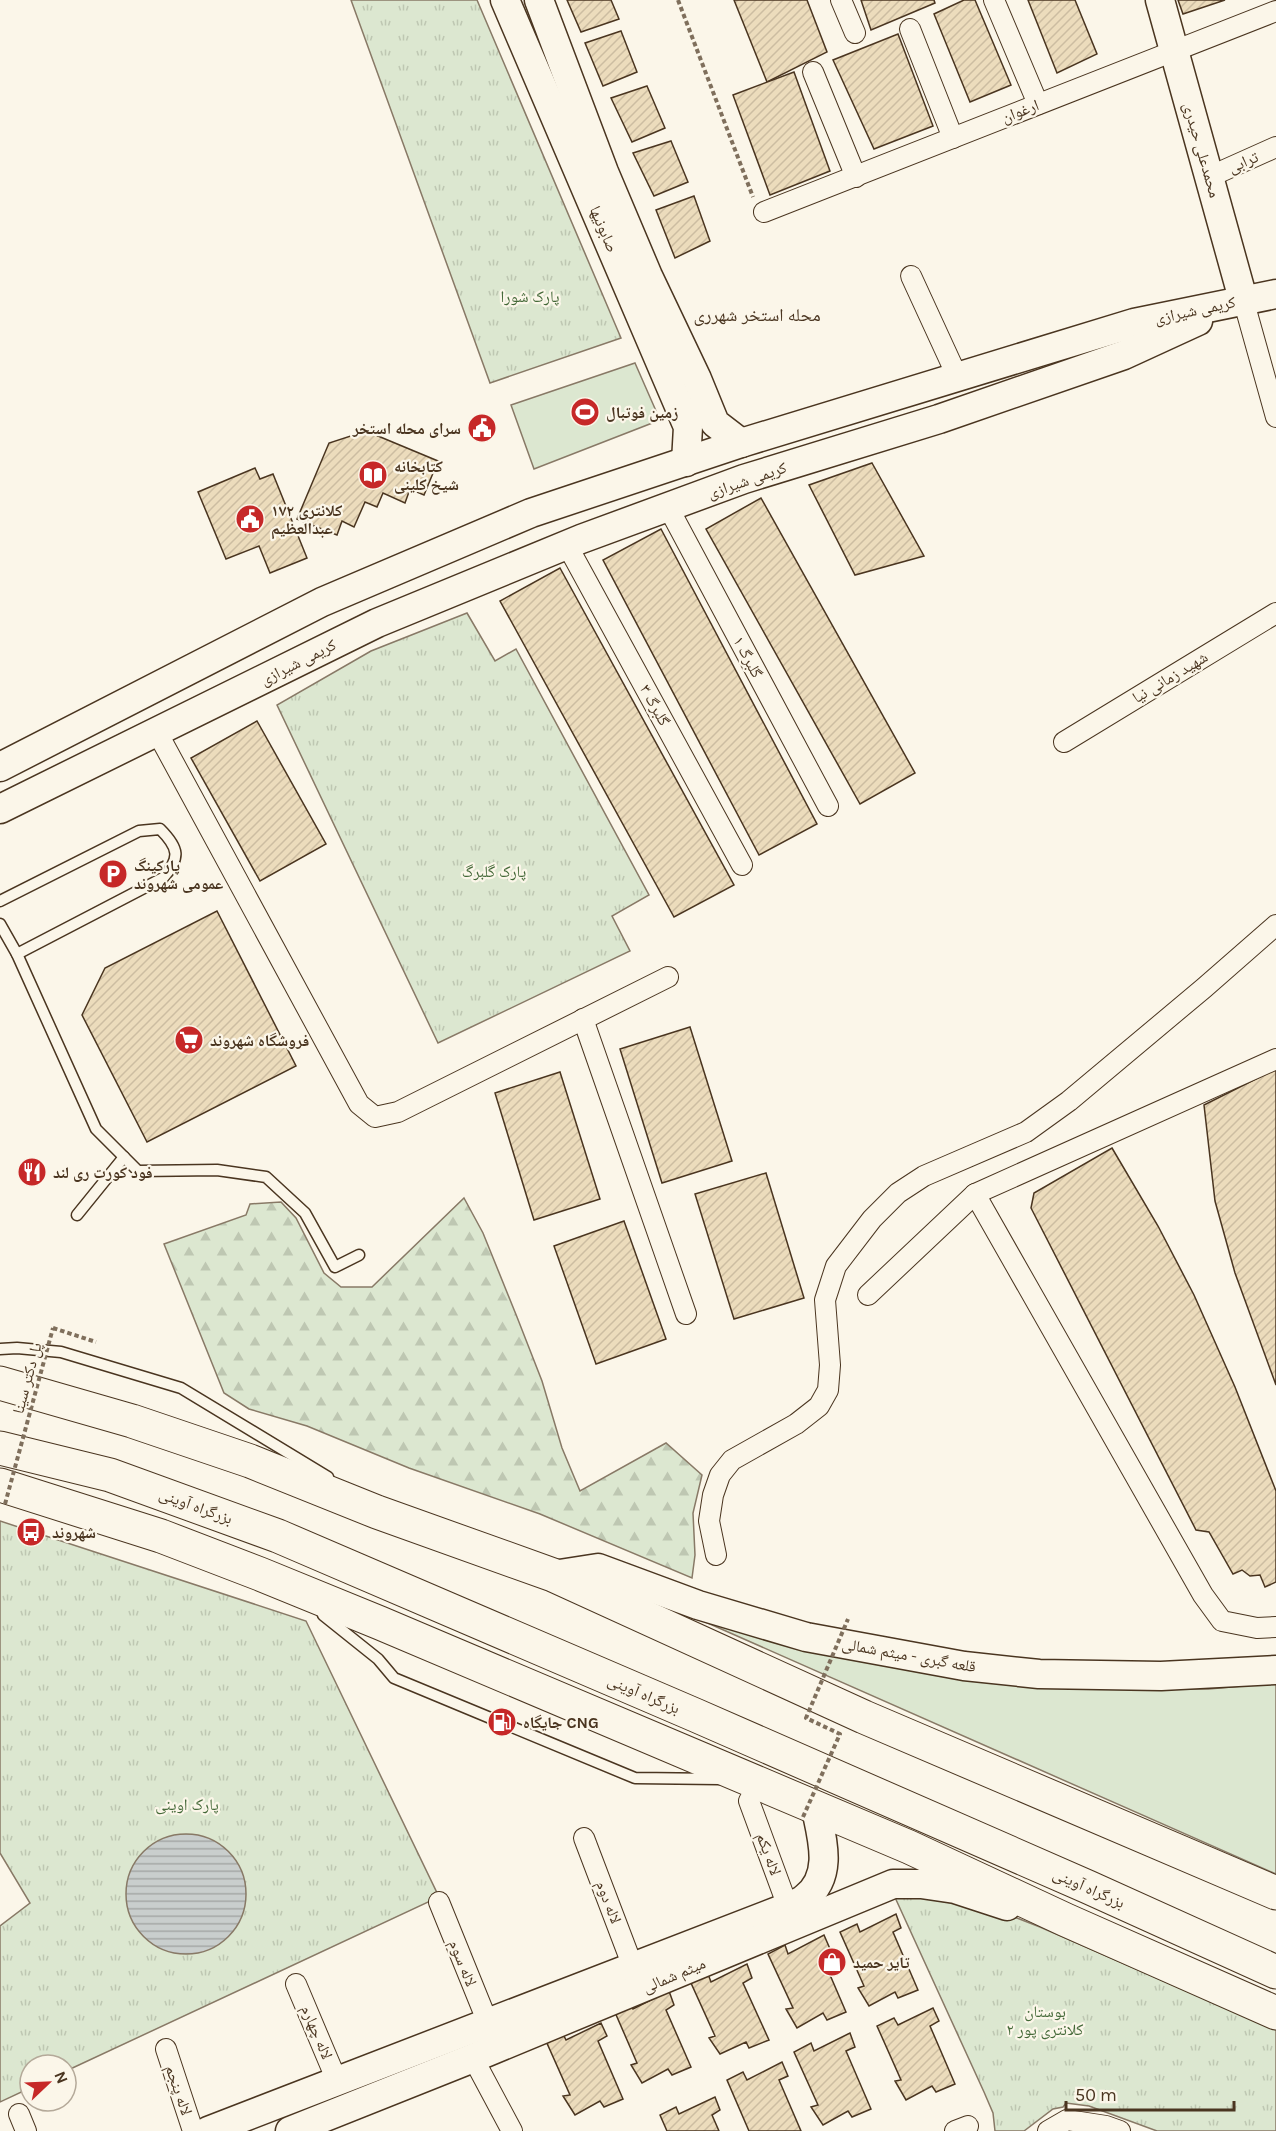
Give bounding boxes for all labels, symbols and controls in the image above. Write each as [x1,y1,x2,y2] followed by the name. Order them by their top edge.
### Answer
[999,95,1042,128] street label: ارغوان
[1178,100,1225,200] street label: محمدعلی حیدری
[1225,147,1262,178] street label: ترابی
[586,203,622,255] street label: صابونیها
[500,287,560,306] park label: پارک شورا
[1153,292,1238,329] street label: کریمی شیرازی
[693,304,821,326] district label: محله استخر شهرری
[569,396,601,428] sports icon: زمین فوتبال
[606,403,678,422] place label: زمین فوتبال
[466,412,498,444] public building icon: سرای محله استخر
[352,419,461,438] place label: سرای محله استخر
[394,457,459,495] place label: کتابخانه شیخ کلینی
[705,457,790,503] street label: کریمی شیرازی
[357,459,389,491] library icon: کتابخانه شیخ کلینی
[271,501,342,540] place label: کلانتری ۱۷۲ عبدالعظیم
[234,503,266,535] public building icon: کلانتری ۱۷۲ عبدالعظیم
[729,633,767,681] street label: گلبرگ ۱
[257,635,340,690] street label: کریمی شیرازی
[1129,647,1212,708] street label: شهید زمانی نیا
[636,681,674,729] street label: گلبرگ ۳
[134,856,223,893] place label: پارکینگ عمومی شهروند
[97,858,129,890] parking icon: پارکینگ عمومی شهروند
[462,862,526,881] park label: پارک گلبرگ
[173,1024,205,1056] supermarket icon: فروشگاه شهروند
[210,1031,309,1050] place label: فروشگاه شهروند
[16,1156,48,1188] restaurant icon: فود کورت ری لند
[53,1163,153,1182] place label: فود کورت ری لند
[8,1340,47,1416] street label: پل دکتر سینا
[156,1484,235,1529] street label: بزرگراه آوینی
[15,1516,47,1548] bus stop icon: شهروند
[52,1523,96,1542] place label: شهروند
[840,1634,978,1677] street label: قلعه گبری - میثم شمالی
[605,1670,683,1719] street label: بزرگراه آوینی
[486,1706,518,1738] fuel station icon: جایگاه CNG
[523,1713,599,1732] place label: جایگاه CNG
[155,1795,219,1815] park label: پارک اوینی
[752,1830,785,1878] street label: لاله یکم
[1050,1864,1128,1913] street label: بزرگراه آوینی
[591,1878,626,1927] street label: لاله دوم
[444,1937,481,1989] street label: لاله سوم
[816,1946,848,1978] shop icon: تایر حمید
[640,1953,709,1998] street label: میثم شمالی
[853,1953,910,1972] place label: تایر حمید
[296,2002,337,2062] street label: لاله چهارم
[1007,2002,1084,2040] park label: بوستان کلانتری پور ۲
[18,2053,78,2113] north arrow
[161,2062,196,2118] street label: لاله پنجم
[50,2068,72,2086] text: N
[1066,2074,1234,2112] scale bar
[1075,2084,1117,2106] text: 50 m

